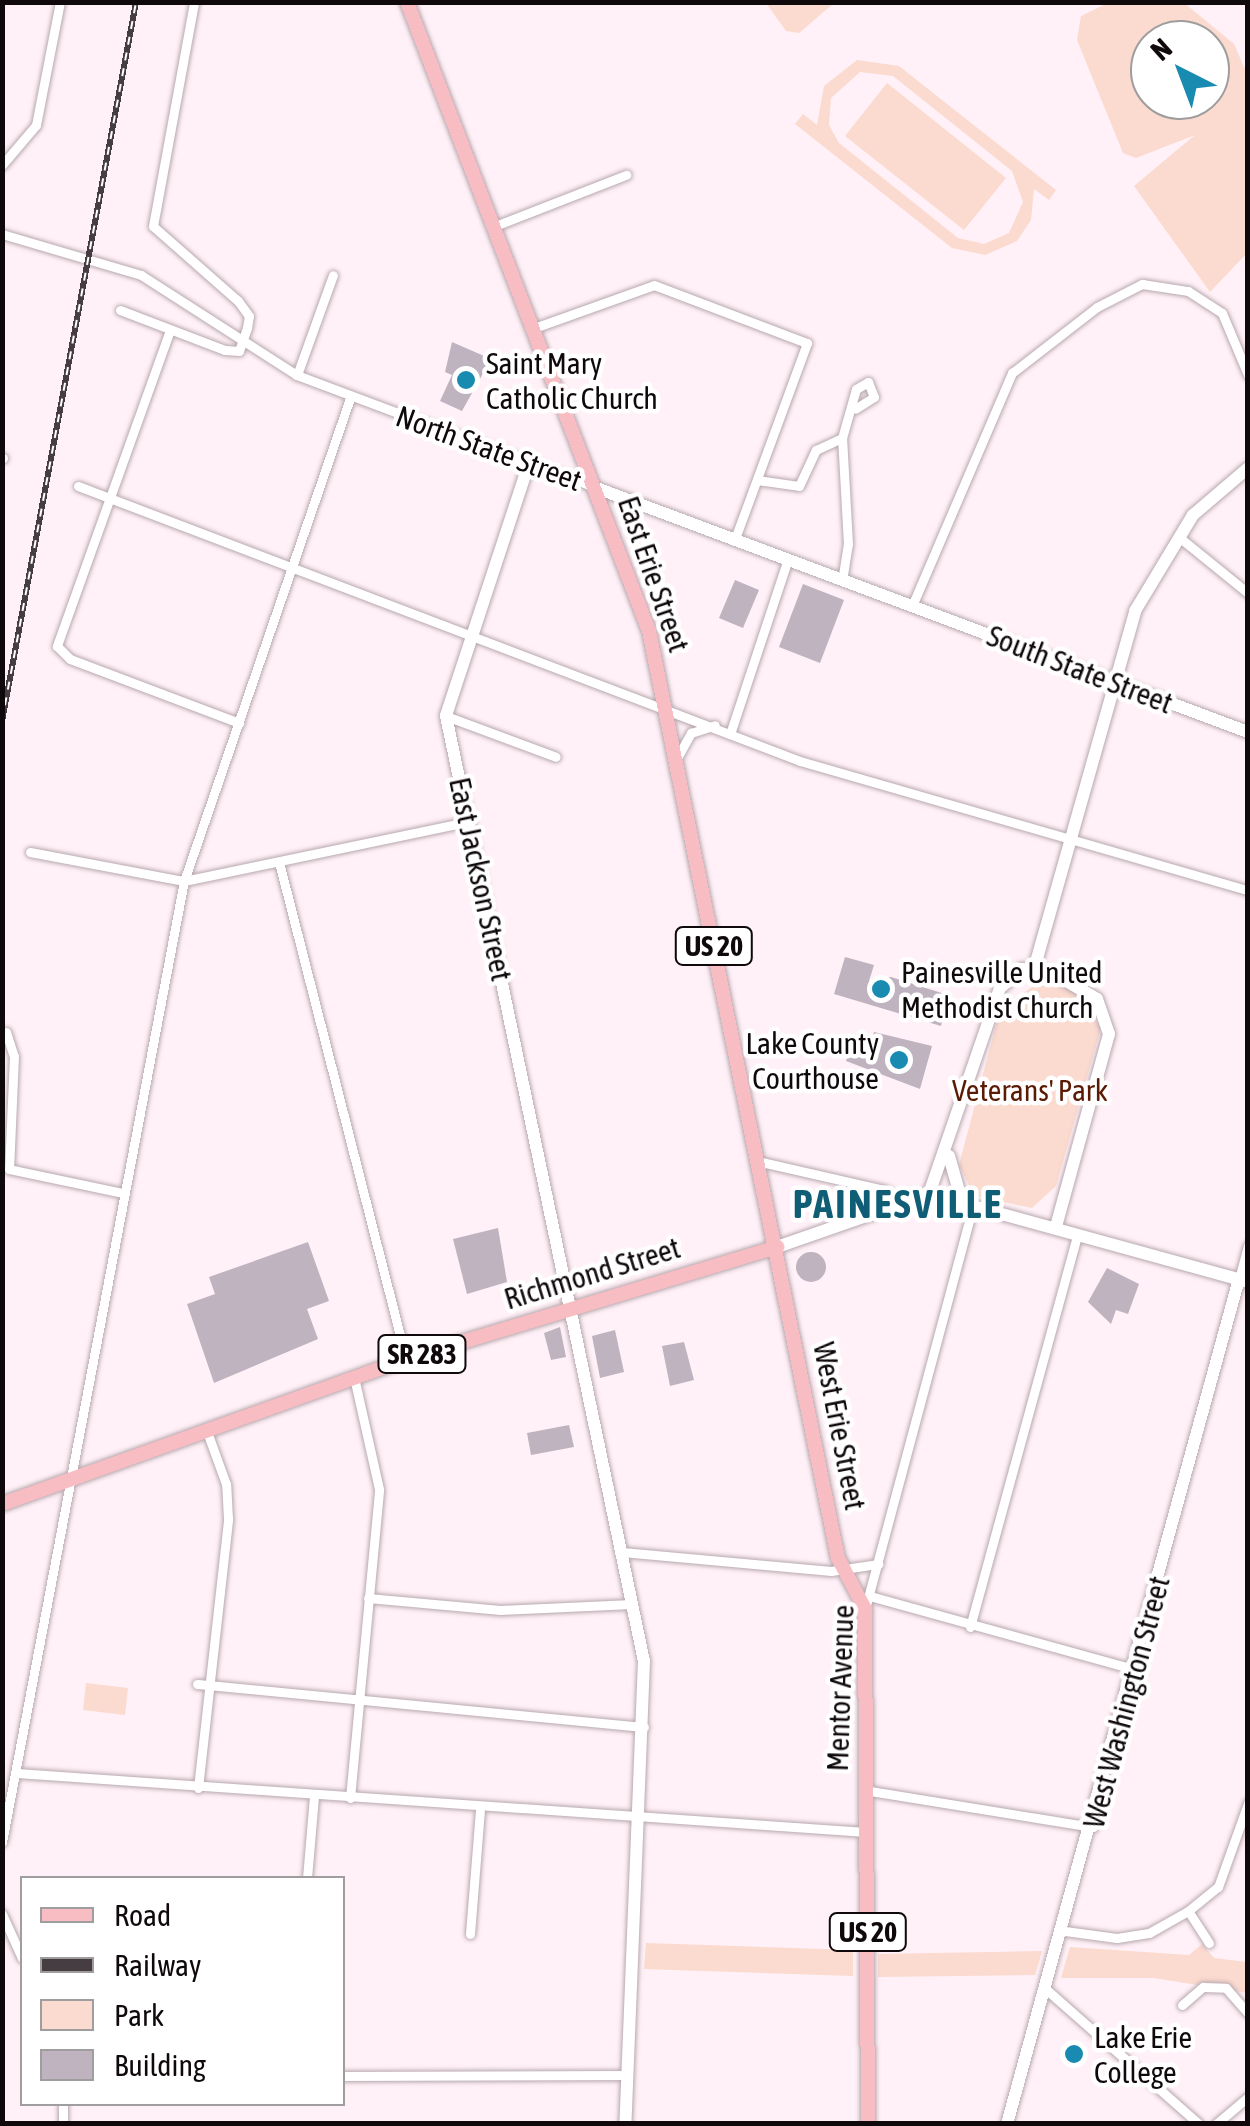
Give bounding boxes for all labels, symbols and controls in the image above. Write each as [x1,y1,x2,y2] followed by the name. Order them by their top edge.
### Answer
[1130,20,1230,120] north arrow
[1144,32,1178,67] text: N
[486,345,658,416] place label: Saint Mary Catholic Church
[455,369,477,391] marker: Saint Mary Catholic Church
[391,398,587,498] street label: North State Street
[611,491,697,657] street label: East Erie Street
[982,617,1178,721] street label: South State Street
[442,774,520,984] street label: East Jackson Street
[674,923,754,969] road number: US 20
[901,954,1102,1024] place label: Painesville United Methodist Church
[870,978,892,1000] marker: Painesville United Methodist Church
[745,1025,879,1096] place label: Lake County Courthouse
[888,1049,910,1071] marker: Lake County Courthouse
[952,1072,1108,1108] park label: Veterans' Park
[793,1180,1003,1228] district label: PAINESVILLE
[500,1229,684,1317] street label: Richmond Street
[377,1331,467,1377] road number: SR 283
[806,1339,874,1513] street label: West Erie Street
[1075,1572,1177,1832] street label: West Washington Street
[819,1604,861,1772] street label: Mentor Avenue
[20,1876,345,2106] legend
[114,1898,171,1932] text: Road
[828,1909,908,1955] road number: US 20
[114,1948,201,1982] text: Railway
[114,1998,164,2032] text: Park
[1094,2019,1192,2090] place label: Lake Erie College
[1063,2043,1085,2065] marker: Lake Erie College
[114,2048,206,2082] text: Building

